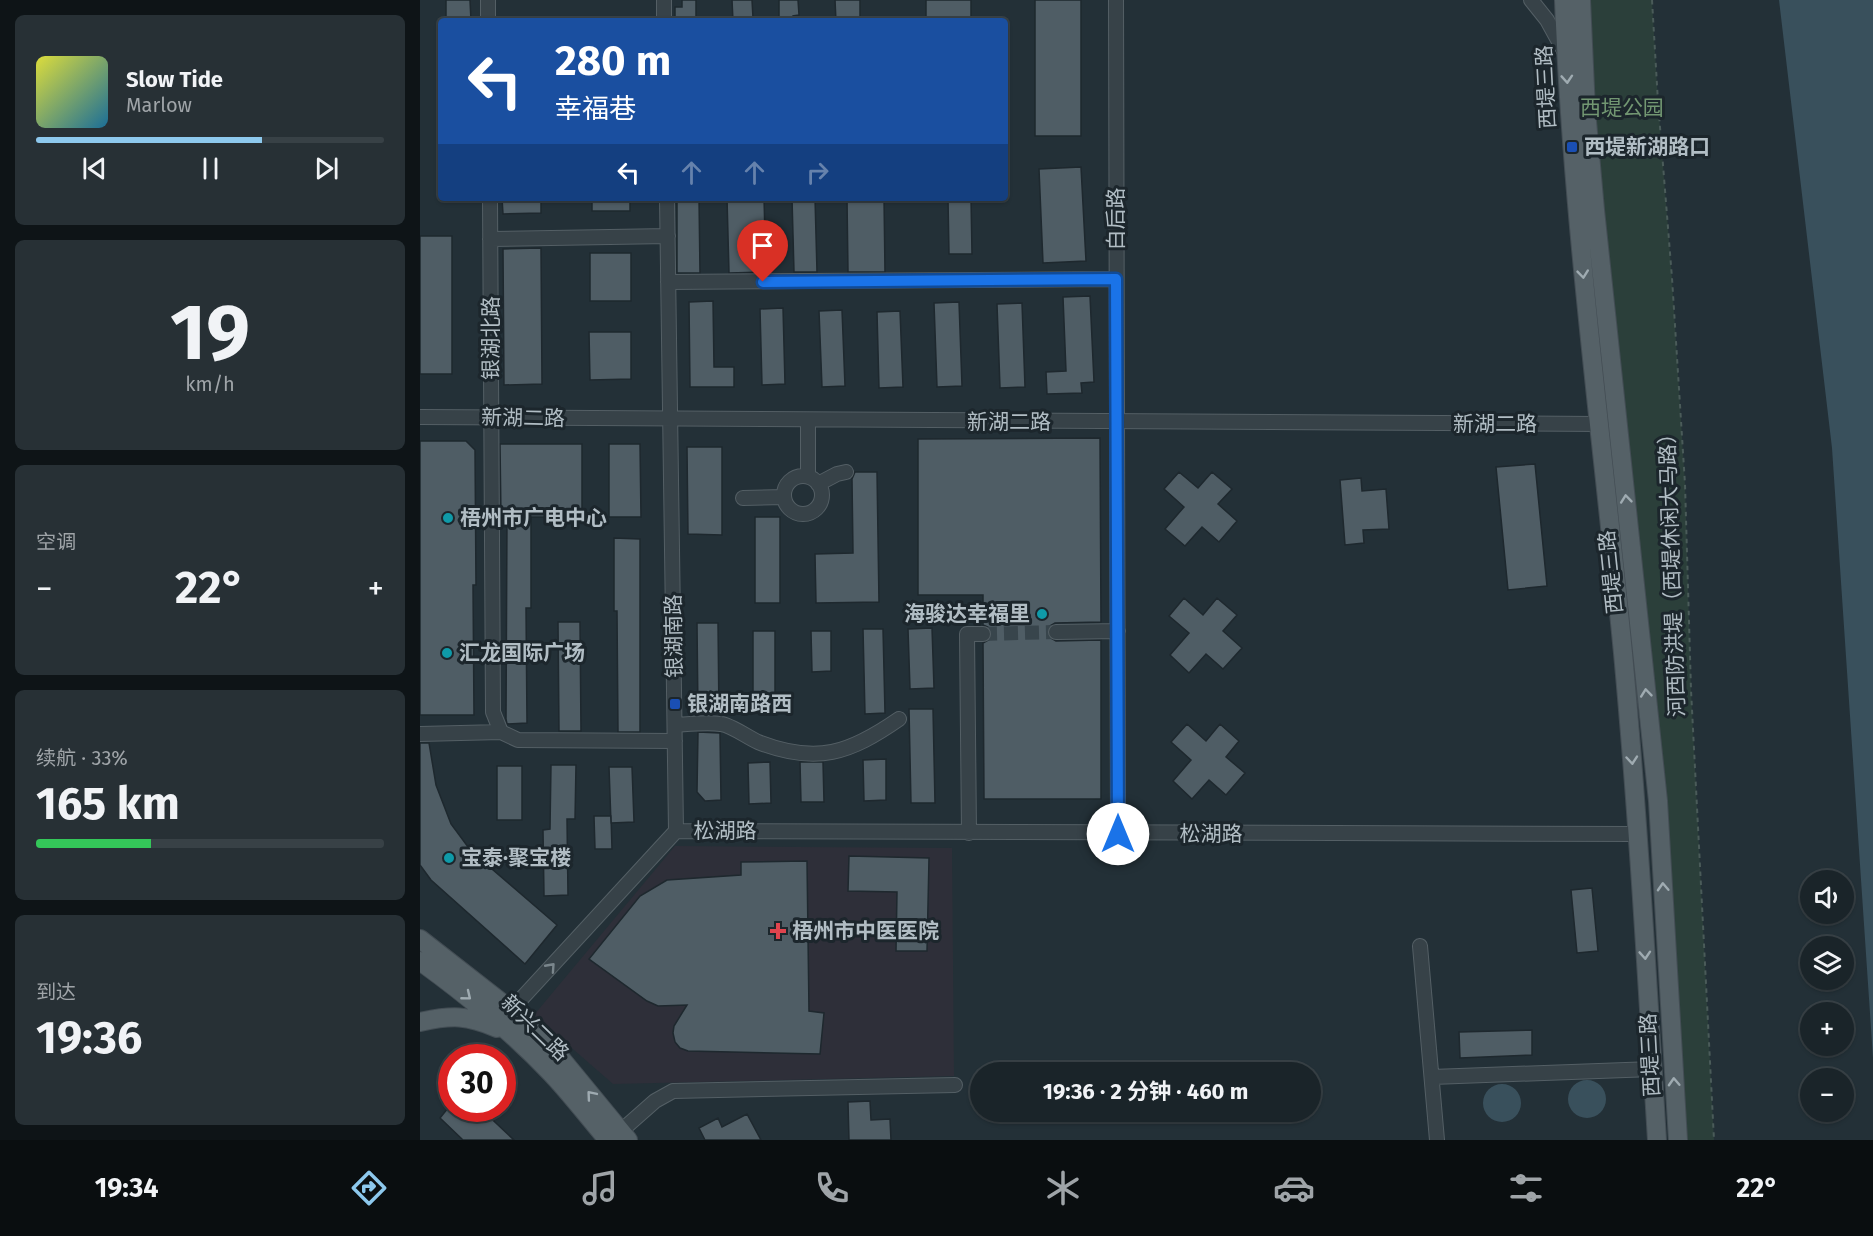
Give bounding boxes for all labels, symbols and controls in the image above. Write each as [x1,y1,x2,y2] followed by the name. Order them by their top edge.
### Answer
[555,36,671,86] text: 280 m
[456,42,534,120] icon: left
[1531,44,1561,130] street label: 西堤三路
[126,66,223,93] text: Slow Tide
[1561,75,1574,84] one-way arrow
[126,93,192,117] text: Marlow
[555,93,636,125] text: 幸福巷
[1580,95,1664,121] park label: 西堤公园
[1584,134,1710,160] place label: 西堤新湖路口
[1565,140,1579,154] marker: 西堤新湖路口
[78,152,111,185] icon: previous
[194,152,227,185] icon: pause
[310,152,343,185] icon: next
[612,156,645,189] icon: left
[675,156,708,189] icon: ahead
[738,156,771,189] icon: ahead
[801,156,834,189] icon: right
[1103,188,1129,251] street label: 白后路
[737,220,788,282] pin
[746,229,779,262] icon: arrive
[1576,269,1589,278] one-way arrow
[170,286,250,380] text: 19
[478,296,504,380] street label: 银湖北路
[185,372,235,396] text: km/h
[481,404,565,432] street label: 新湖二路
[967,409,1051,435] street label: 新湖二路
[1453,411,1537,437] street label: 新湖二路
[1654,423,1690,717] street label: 河西防洪堤（西堤休闲大马路）
[1620,494,1633,503] one-way arrow
[460,505,607,531] place label: 梧州市广电中心
[441,511,455,525] marker: 梧州市广电中心
[1594,529,1628,615] street label: 西堤三路
[36,530,76,554] text: 空调
[175,561,245,615] text: 22°
[36,569,53,609] text: −
[368,569,384,609] text: +
[660,594,688,678] street label: 银湖南路
[904,601,1030,627] place label: 海骏达幸福里
[1035,607,1049,621] marker: 海骏达幸福里
[459,640,585,666] place label: 汇龙国际广场
[440,646,454,660] marker: 汇龙国际广场
[1640,688,1653,697] one-way arrow
[687,691,792,717] place label: 银湖南路西
[668,697,682,711] marker: 银湖南路西
[36,746,128,770] text: 续航 · 33%
[1625,756,1638,765] one-way arrow
[36,777,180,831] text: 165 km
[1086,802,1150,866] position arrow
[694,818,757,844] street label: 松湖路
[1180,821,1243,847] street label: 松湖路
[461,845,571,871] place label: 宝泰·聚宝楼
[442,851,456,865] marker: 宝泰·聚宝楼
[1800,870,1854,1122] map controls
[1800,870,1854,924] button: sound
[1656,882,1669,891] one-way arrow
[792,918,939,944] place label: 梧州市中医医院
[769,922,787,940] marker: 梧州市中医医院
[1800,936,1854,990] button: layers
[1639,950,1652,959] one-way arrow
[544,963,555,974] one-way arrow
[36,980,76,1004] text: 到达
[460,989,471,1000] one-way arrow
[496,989,574,1067] street label: 新兴二路
[1800,1002,1854,1056] button: +
[36,1011,142,1065] text: 19:36
[1635,1012,1665,1098] street label: 西堤三路
[438,1044,516,1122] speed limit sign: 30
[1800,1068,1854,1122] button: −
[1668,1077,1681,1086] one-way arrow
[1043,1078,1248,1105] text: 19:36 · 2 分钟 · 460 m
[587,1091,598,1102] one-way arrow
[348,1167,390,1209] icon: directions
[579,1167,621,1209] icon: music
[811,1167,853,1209] icon: phone
[1042,1167,1084,1209] icon: climate
[1273,1167,1315,1209] icon: car
[1505,1167,1547,1209] icon: filters
[95,1172,159,1204] text: 19:34
[1736,1172,1778,1204] text: 22°

